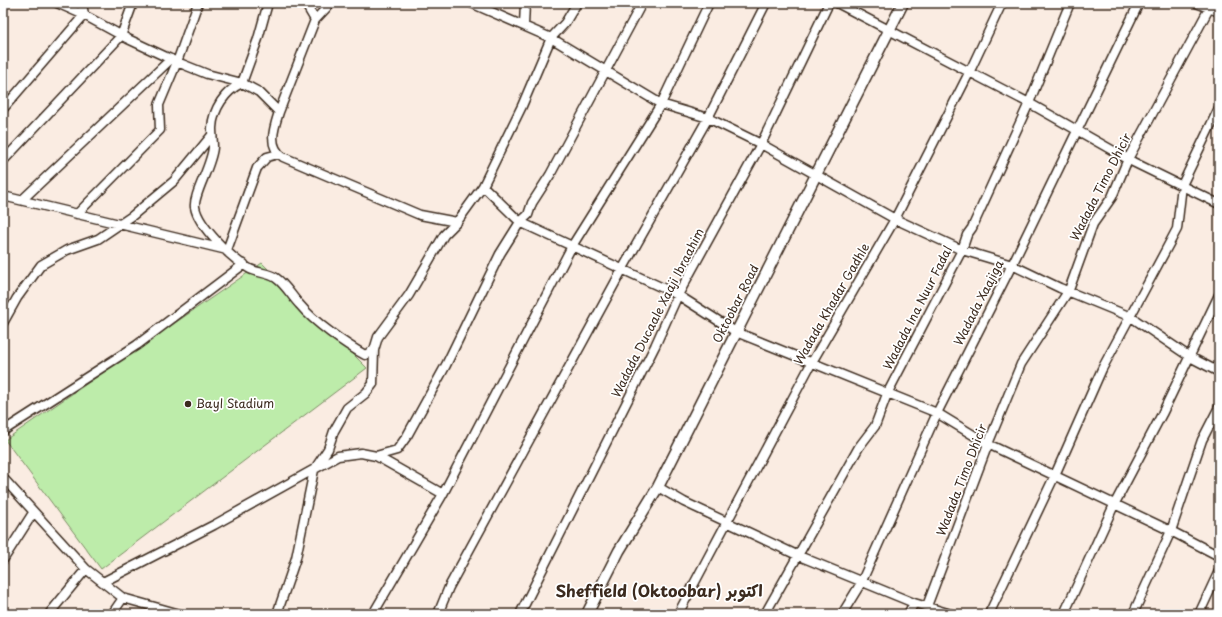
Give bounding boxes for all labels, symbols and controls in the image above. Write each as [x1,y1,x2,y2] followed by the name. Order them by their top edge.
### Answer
[1065,129,1135,244] street label: Wadada Timo Dhicir
[606,225,708,400] street label: Wadada Ducaale Xaaji Ibraahim
[789,239,874,368] street label: Wadada Khadar Gadhle
[878,242,956,373] street label: Wadada Ina Nuur Fadal
[949,256,1008,348] street label: Wadada Xaajiga
[708,261,763,346] street label: Oktoobar Road
[196,394,274,412] place label: Bayl Stadium
[183,399,193,409] marker: Bayl Stadium
[931,420,991,538] street label: Wadada Timo Dhicir
[555,578,763,602] district label: Sheffield (Oktoobar) اكتوبر

